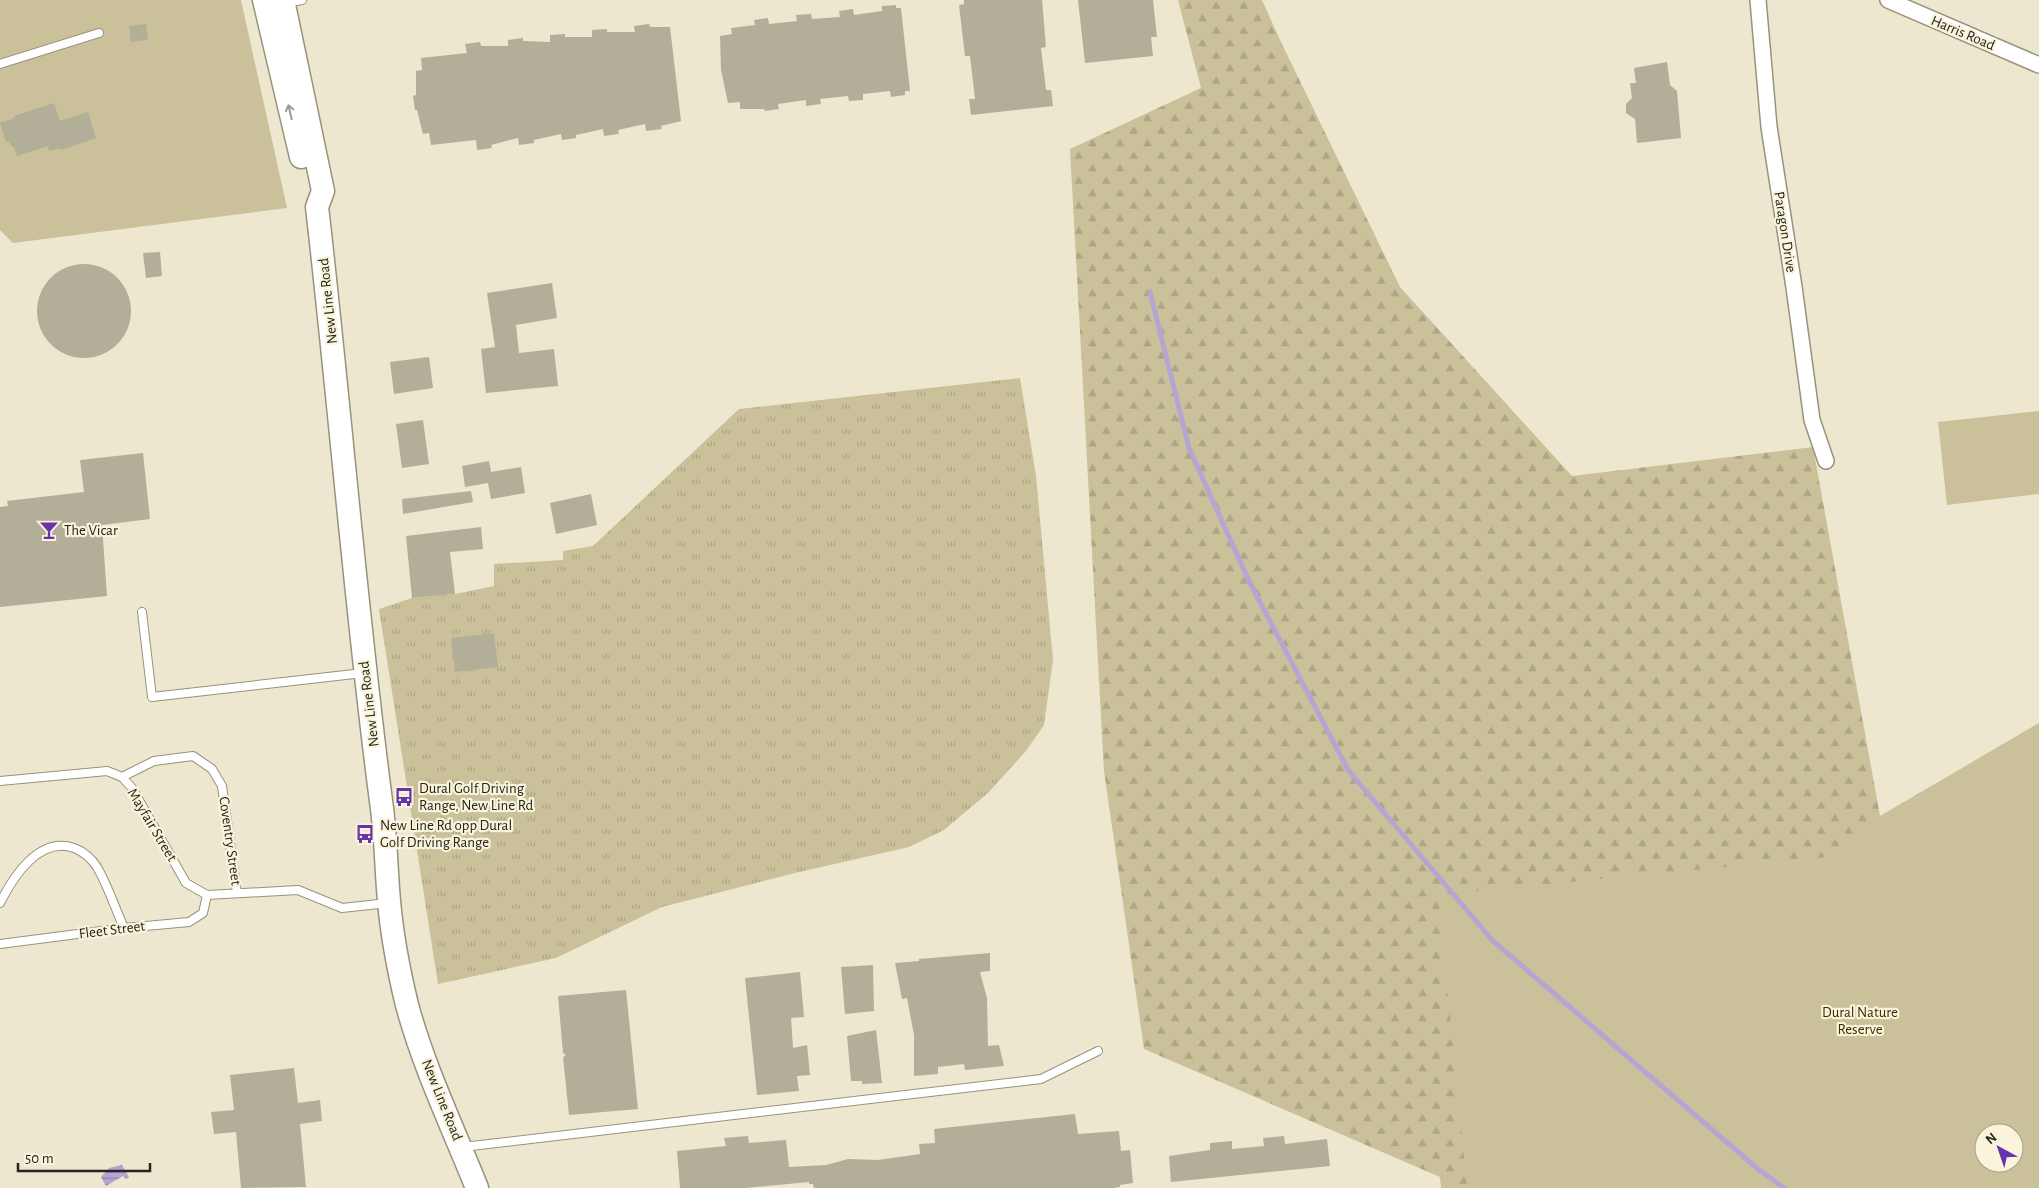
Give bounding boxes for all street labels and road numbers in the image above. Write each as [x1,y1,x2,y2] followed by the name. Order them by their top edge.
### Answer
[1929,13,1997,53] street label: Harris Road
[1771,190,1799,274] street label: Paragon Drive
[316,257,340,345] street label: New Line Road
[356,660,382,748] street label: New Line Road
[124,786,180,864] street label: Mayfair Street
[216,796,244,887] street label: Coventry Street
[78,918,146,942] street label: Fleet Street
[419,1057,465,1143] street label: New Line Road

